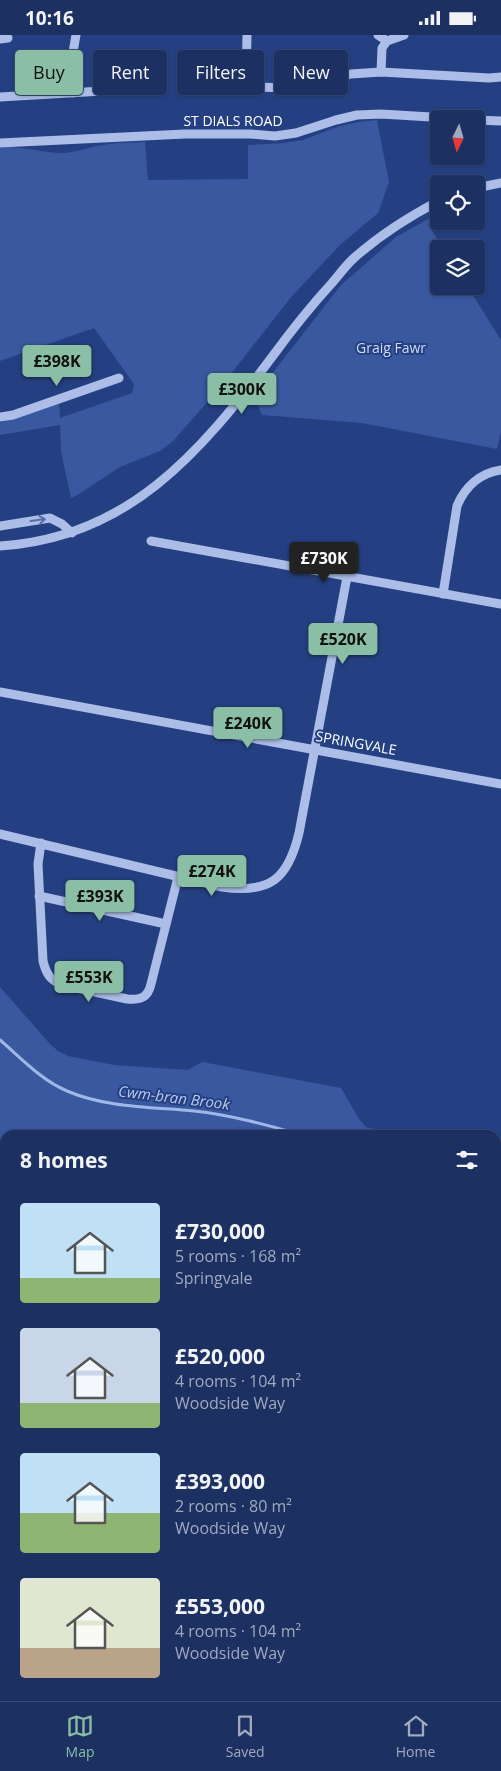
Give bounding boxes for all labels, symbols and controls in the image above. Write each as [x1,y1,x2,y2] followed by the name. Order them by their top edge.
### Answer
[25,5,74,31] text: 10:16
[15,50,83,95] chip: Buy
[93,50,167,95] chip: Rent
[177,50,264,95] chip: Filters
[274,50,348,95] chip: New
[430,110,485,165] north arrow
[430,110,485,295] map controls
[183,111,283,130] street label: ST DIALS ROAD
[430,175,485,230] button: locate
[430,240,485,295] button: layers
[356,338,426,357] park label: Graig Fawr
[22,345,92,387] pin: £398K
[33,350,81,372] text: £398K
[207,373,277,415] pin: £300K
[218,378,266,400] text: £300K
[30,514,46,524] one-way arrow
[289,541,359,584] pin: £730K
[300,547,348,569] text: £730K
[308,623,378,665] pin: £520K
[319,628,367,650] text: £520K
[213,707,283,749] pin: £240K
[224,712,272,734] text: £240K
[314,726,398,759] street label: SPRINGVALE
[177,855,247,897] pin: £274K
[188,860,236,882] text: £274K
[65,879,135,922] pin: £393K
[76,885,124,907] text: £393K
[54,961,124,1003] pin: £553K
[65,966,113,988] text: £553K
[117,1080,232,1114] water label: Cwm-bran Brook
[20,1146,108,1174] text: 8 homes
[453,1146,481,1174] icon: filters
[175,1217,265,1245] text: £730,000
[60,1223,120,1283] icon: home
[175,1245,301,1267] text: 5 rooms · 168 m²
[175,1267,253,1289] text: Springvale
[175,1342,265,1370] text: £520,000
[60,1348,120,1408] icon: home
[175,1370,301,1392] text: 4 rooms · 104 m²
[175,1392,285,1414] text: Woodside Way
[175,1467,265,1495] text: £393,000
[60,1473,120,1533] icon: home
[175,1495,292,1517] text: 2 rooms · 80 m²
[175,1517,285,1539] text: Woodside Way
[175,1592,265,1620] text: £553,000
[60,1598,120,1658] icon: home
[175,1620,301,1642] text: 4 rooms · 104 m²
[175,1642,285,1664] text: Woodside Way
[66,1712,95,1761] tab: Map
[226,1712,265,1761] tab: Saved
[396,1712,435,1761] tab: Home

